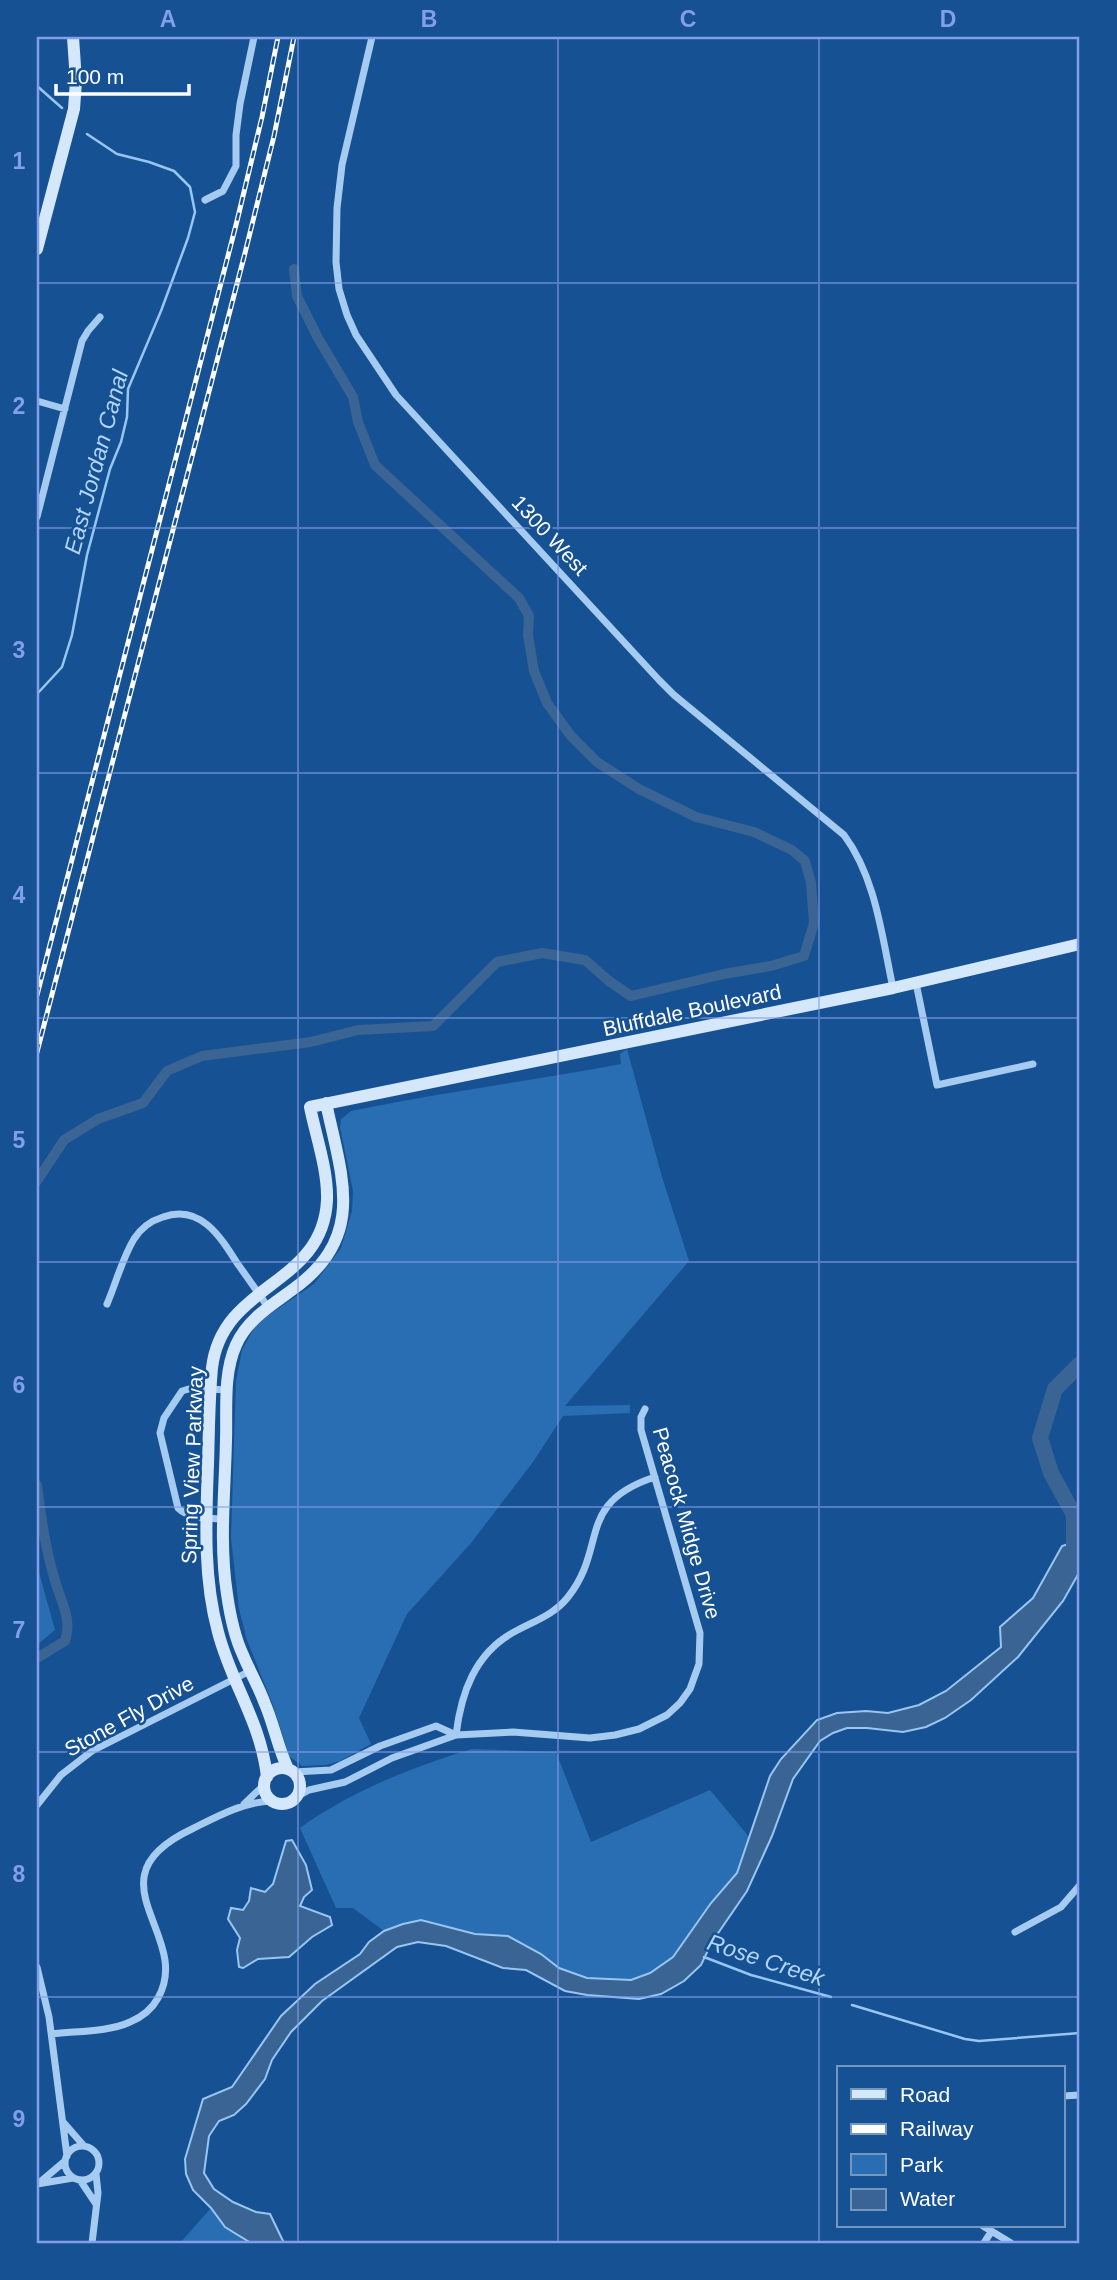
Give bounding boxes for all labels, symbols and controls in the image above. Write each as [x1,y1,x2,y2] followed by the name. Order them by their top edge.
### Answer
[160,6,176,32] text: A
[421,6,437,32] text: B
[680,6,696,32] text: C
[940,6,956,32] text: D
[56,52,189,96] scale bar
[66,65,124,88] text: 100 m
[13,148,26,174] text: 1
[59,366,133,557] water label: East Jordan Canal
[13,393,25,419] text: 2
[507,491,593,580] street label: 1300 West
[13,637,25,663] text: 3
[13,882,26,908] text: 4
[601,980,783,1040] street label: Bluffdale Boulevard
[13,1127,26,1153] text: 5
[177,1365,207,1564] street label: Spring View Parkway
[13,1372,25,1398] text: 6
[649,1424,725,1622] street label: Peacock Midge Drive
[13,1617,25,1643] text: 7
[61,1671,197,1761] street label: Stone Fly Drive
[13,1861,26,1887] text: 8
[704,1929,829,1992] water label: Rose Creek
[837,2066,1064,2228] legend
[900,2083,950,2106] text: Road
[13,2106,25,2132] text: 9
[900,2117,974,2140] text: Railway
[900,2153,944,2176] text: Park
[900,2187,955,2210] text: Water

